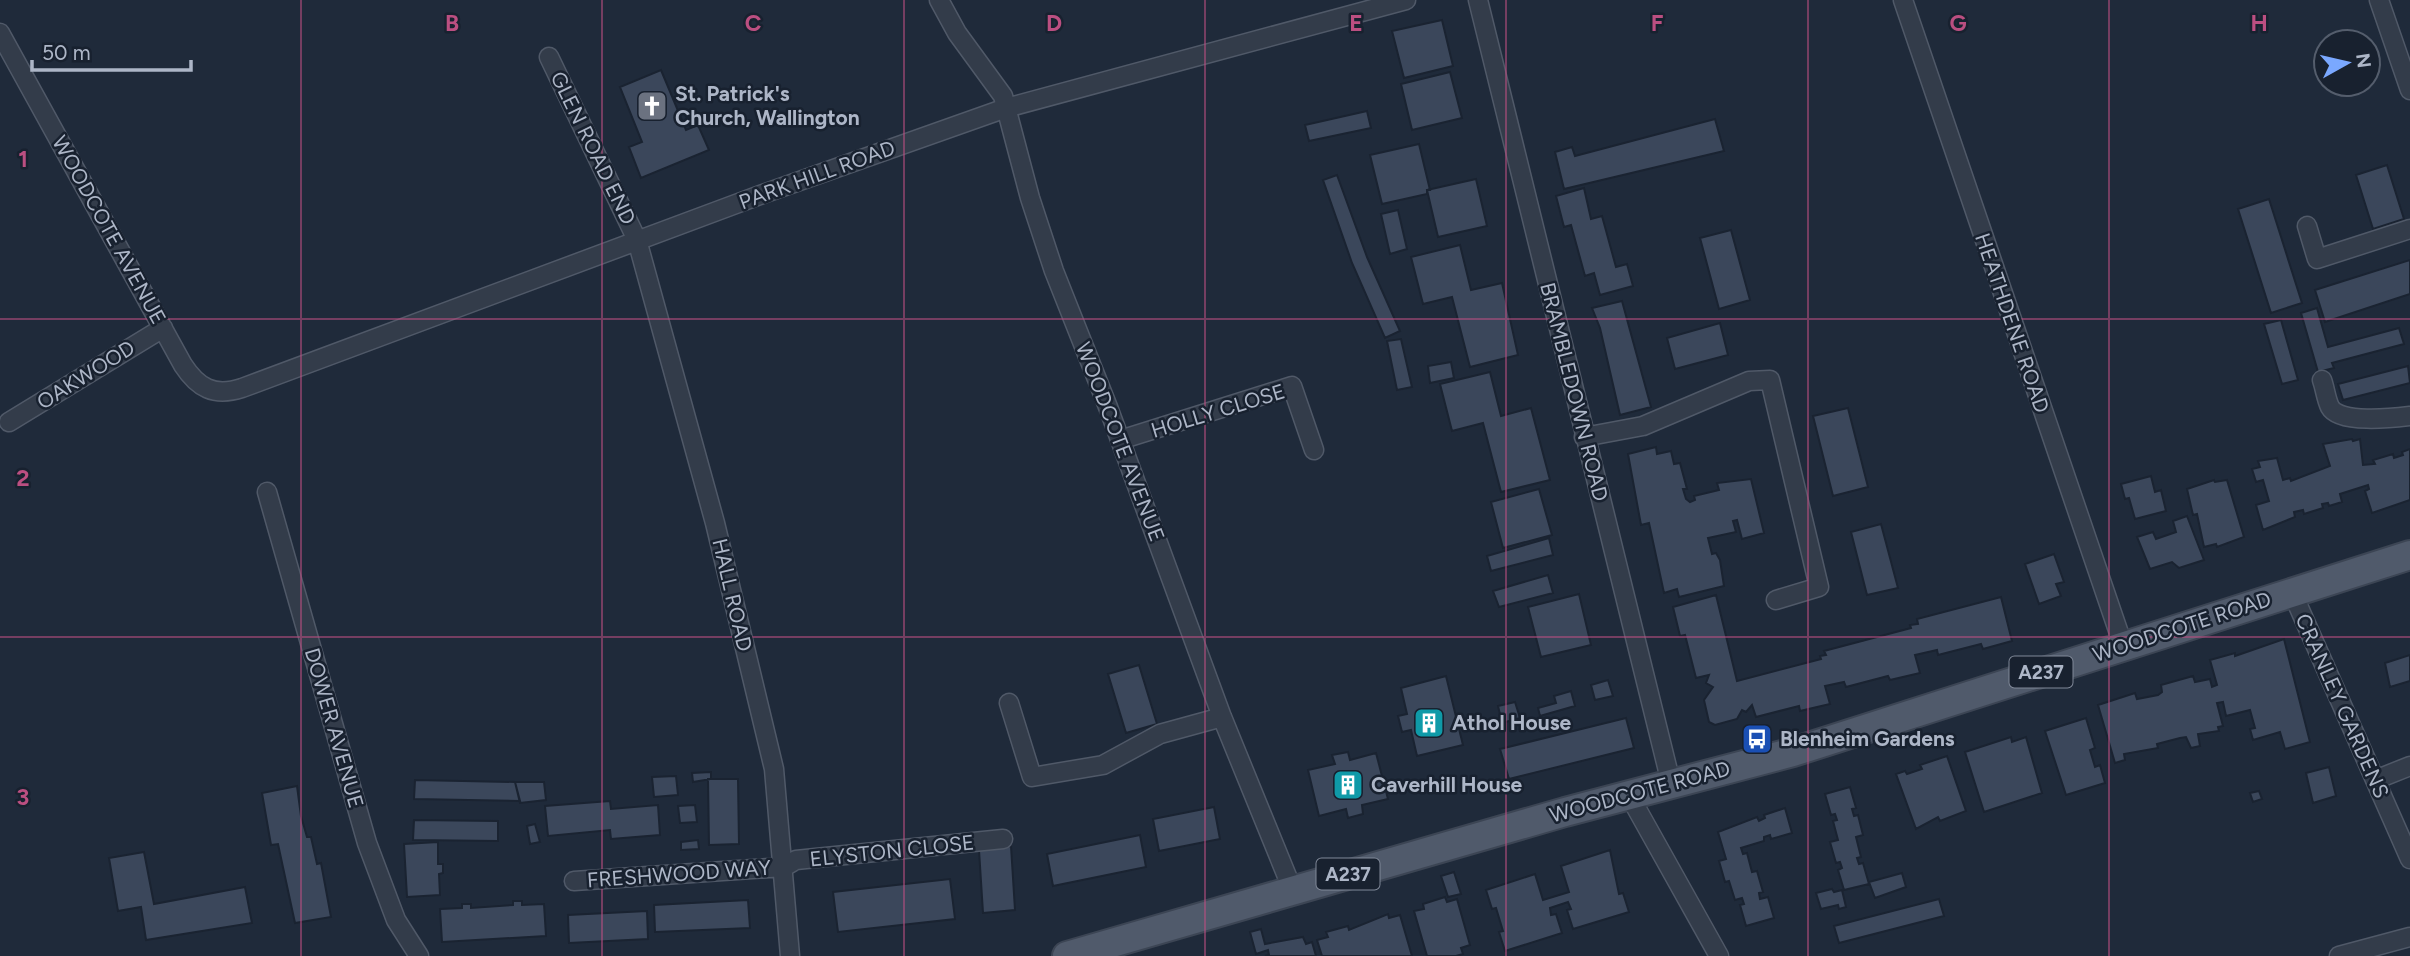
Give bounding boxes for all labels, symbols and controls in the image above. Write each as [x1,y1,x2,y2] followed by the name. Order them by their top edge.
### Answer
[445,9,459,37] text: B
[745,9,762,37] text: C
[1046,9,1062,37] text: D
[1349,9,1363,37] text: E
[1651,9,1664,37] text: F
[1949,9,1967,37] text: G
[2250,9,2268,37] text: H
[32,28,191,72] scale bar
[2312,28,2382,98] north arrow
[42,40,91,65] text: 50 m
[2351,52,2376,70] text: N
[546,67,641,228] street label: GLEN ROAD END
[675,81,860,130] place label: St. Patrick's Church, Wallington
[635,89,669,123] church icon: St. Patrick's Church, Wallington
[47,131,172,328] street label: WOODCOTE AVENUE
[735,135,898,214] street label: PARK HILL ROAD
[18,145,28,173] text: 1
[1970,230,2055,416] street label: HEATHDENE ROAD
[1535,280,1614,504] street label: BRAMBLEDOWN ROAD
[32,335,139,414] street label: OAKWOOD
[1071,339,1170,545] street label: WOODCOTE AVENUE
[1148,378,1288,443] street label: HOLLY CLOSE
[16,464,30,492] text: 2
[707,536,758,654] street label: HALL ROAD
[2090,586,2274,667] street label: WOODCOTE ROAD
[2291,610,2394,802] street label: CRANLEY GARDENS
[300,645,369,811] street label: DOWER AVENUE
[2010,656,2072,688] road number: A237
[1412,706,1446,740] building icon: Athol House
[1452,710,1571,735] place label: Athol House
[1740,722,1774,756] bus stop icon: Blenheim Gardens
[1780,726,1955,751] place label: Blenheim Gardens
[1547,755,1733,828] street label: WOODCOTE ROAD
[1331,768,1365,802] building icon: Caverhill House
[1371,772,1523,797] place label: Caverhill House
[17,783,29,811] text: 3
[808,829,975,872] street label: ELYSTON CLOSE
[586,855,772,892] street label: FRESHWOOD WAY
[1316,859,1380,890] road number: A237

